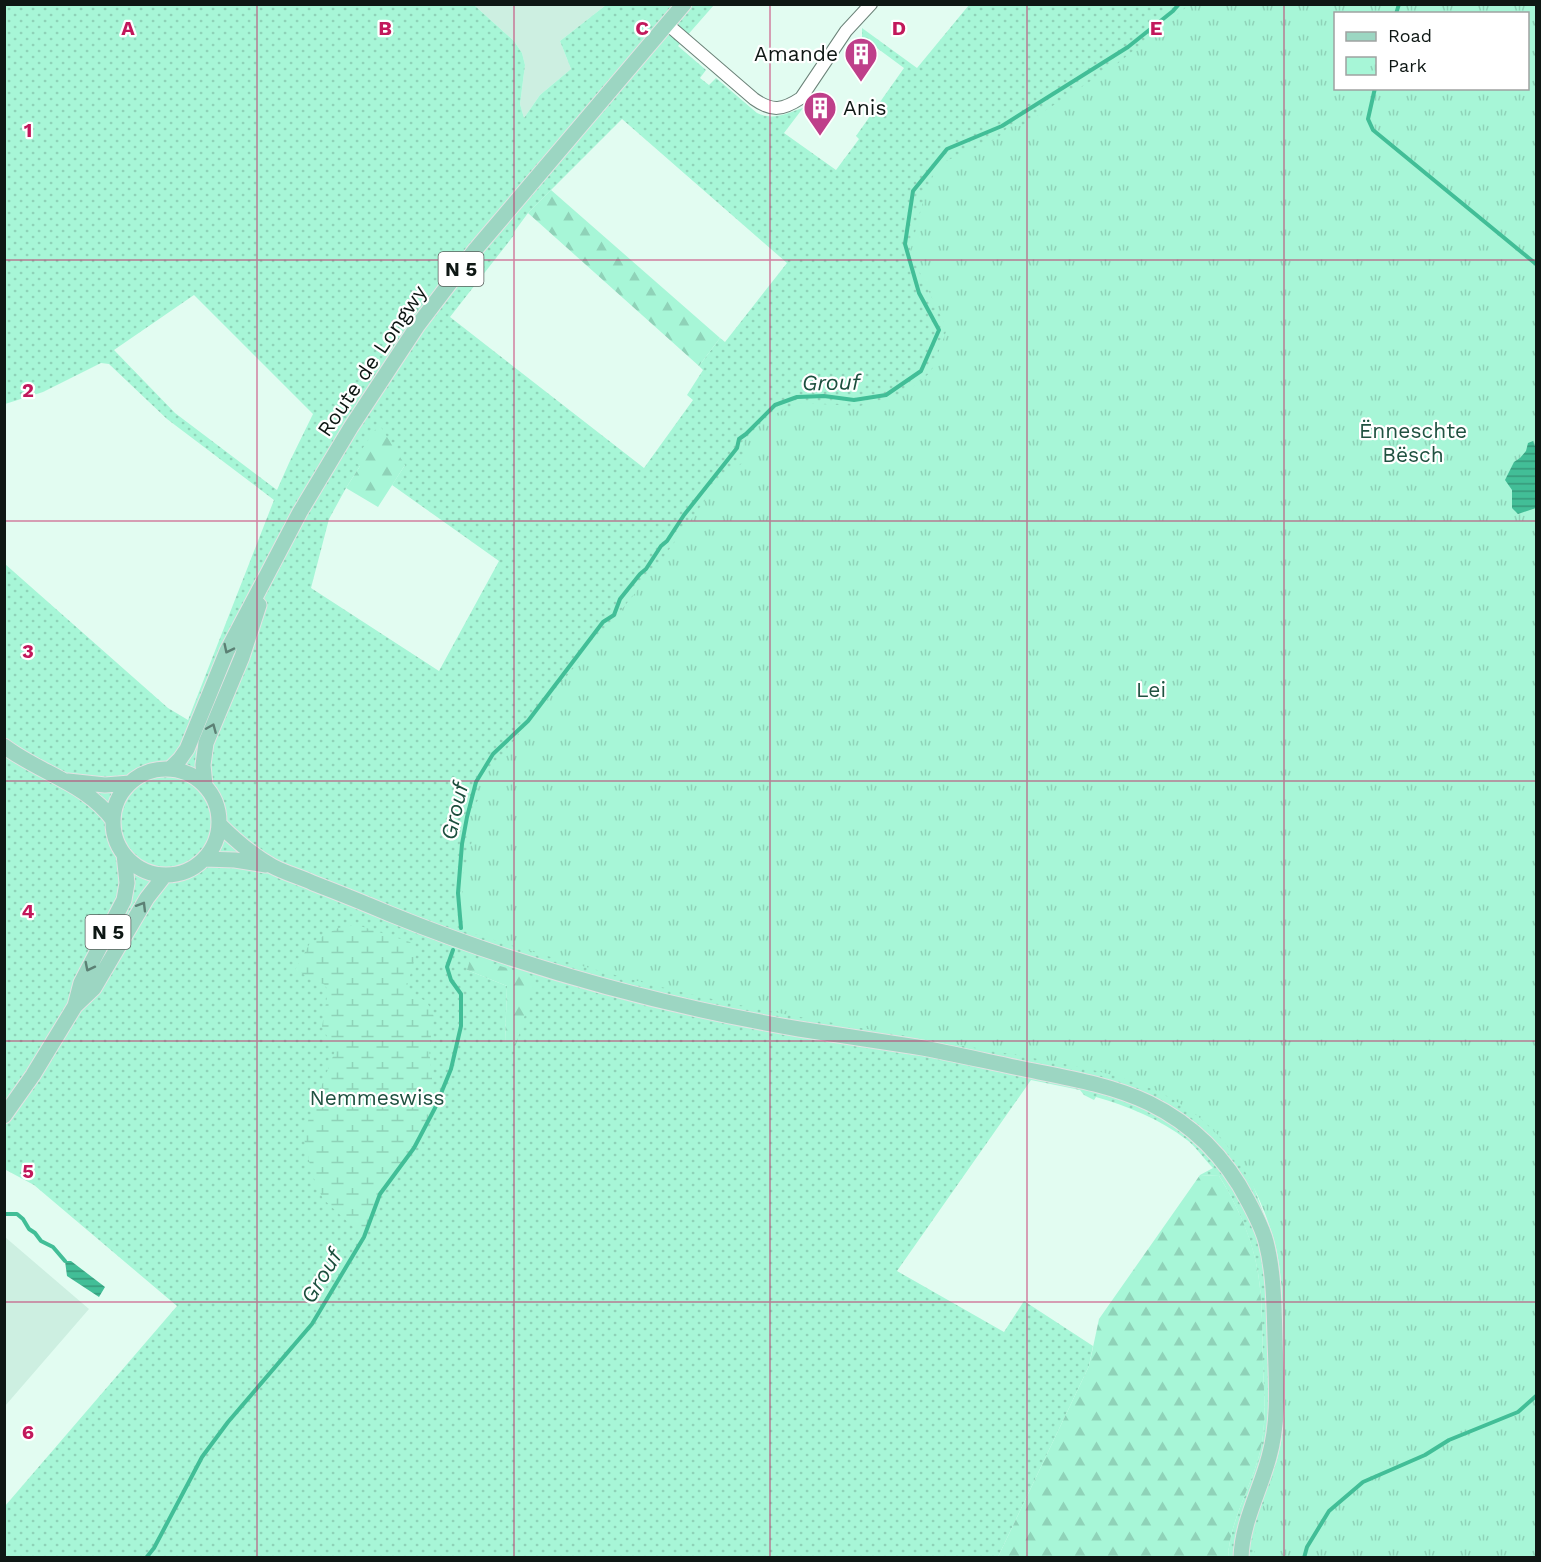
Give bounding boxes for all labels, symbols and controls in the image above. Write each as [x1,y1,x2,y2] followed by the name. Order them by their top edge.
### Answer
[1334,12,1529,90] legend
[121,16,135,40] text: A
[378,16,392,40] text: B
[635,16,649,40] text: C
[892,16,906,40] text: D
[1150,16,1162,40] text: E
[1388,25,1432,46] text: Road
[843,36,879,83] building icon: Amande
[754,41,838,66] place label: Amande
[1388,55,1427,76] text: Park
[802,90,838,137] building icon: Anis
[843,95,887,120] place label: Anis
[24,118,32,142] text: 1
[438,252,484,286] road number: N 5
[312,280,431,441] street label: Route de Longwy
[802,369,863,396] water label: Grouf
[22,378,34,402] text: 2
[1359,418,1467,467] park label: Ënneschte Bësch
[22,639,34,663] text: 3
[224,642,236,653] one-way arrow
[1136,677,1166,702] park label: Lei
[205,724,217,735] one-way arrow
[436,777,474,842] water label: Grouf
[22,899,35,923] text: 4
[135,902,147,912] one-way arrow
[86,915,130,949] road number: N 5
[85,961,97,972] one-way arrow
[309,1085,445,1110] park label: Nemmeswiss
[22,1159,34,1183] text: 5
[296,1243,348,1308] water label: Grouf
[22,1420,34,1444] text: 6

